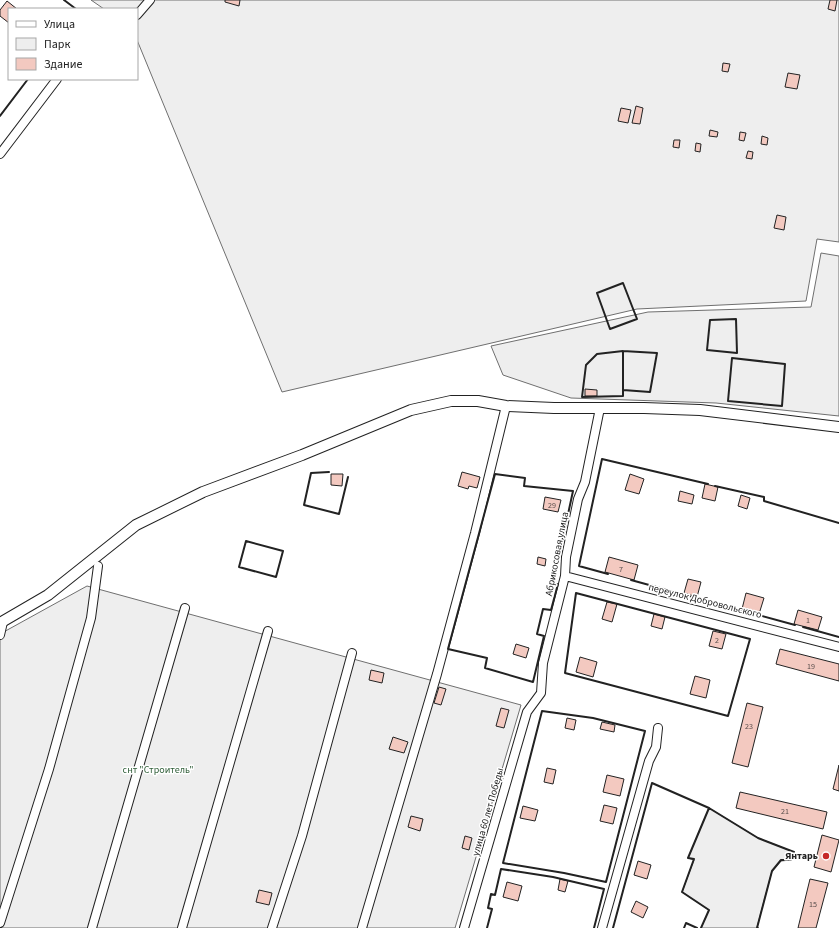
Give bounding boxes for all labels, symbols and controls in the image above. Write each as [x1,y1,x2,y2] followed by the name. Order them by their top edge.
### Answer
[8,8,138,80] legend
[44,16,75,33] text: Улица
[44,36,70,53] text: Парк
[44,56,83,73] text: Здание
[548,500,556,511] house number: 29
[542,511,572,597] street label: Абрикосовая улица
[619,564,623,575] house number: 7
[647,580,763,622] street label: переулок Добровольского
[806,615,810,626] house number: 1
[715,635,719,646] house number: 2
[807,661,815,672] house number: 19
[745,721,753,732] house number: 23
[123,763,193,777] park label: снт "Строитель"
[469,766,507,858] street label: улица 60 лет Победы
[781,806,789,817] house number: 21
[785,849,818,863] place label: Янтарь
[821,851,831,861] marker: Янтарь
[809,899,817,910] house number: 15

